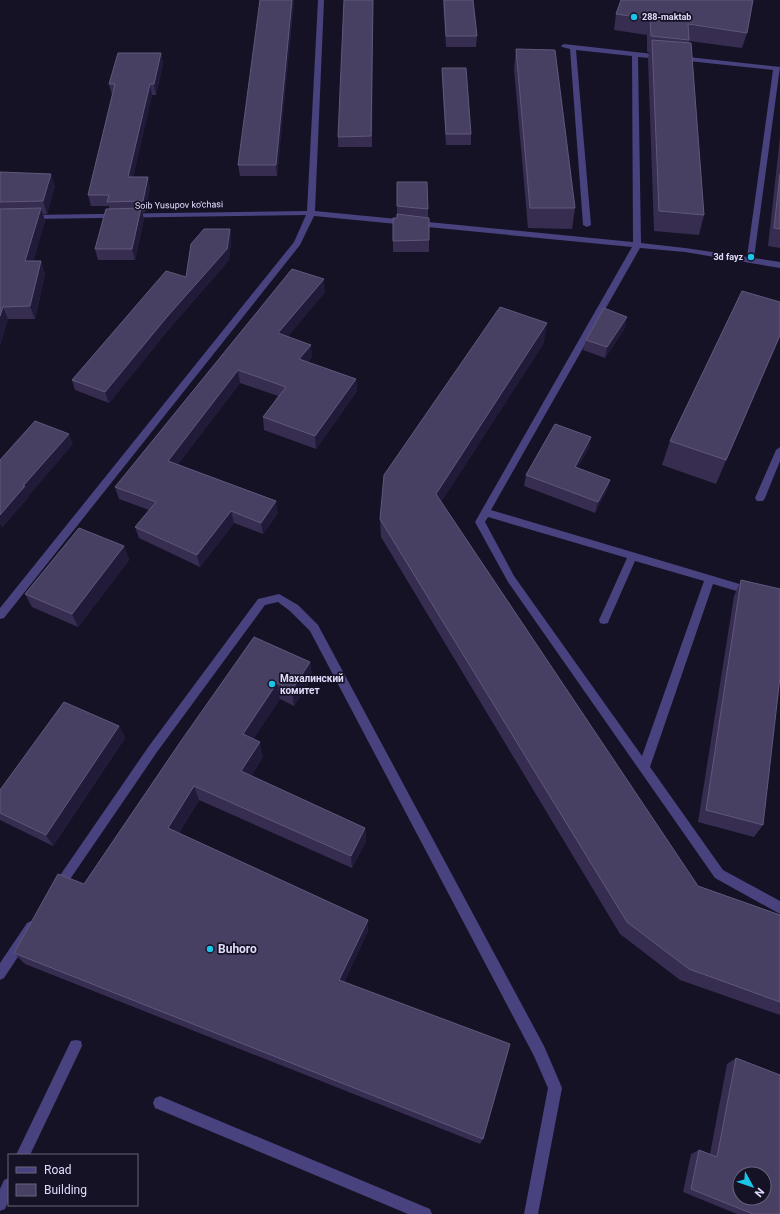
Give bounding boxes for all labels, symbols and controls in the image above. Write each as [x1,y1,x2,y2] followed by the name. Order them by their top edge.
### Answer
[629,12,639,22] marker: 288-maktab
[642,12,691,22] place label: 288-maktab
[135,199,223,211] street label: Soib Yusupov ko'chasi
[713,252,743,262] place label: 3d fayz
[746,252,756,262] marker: 3d fayz
[280,673,344,696] place label: Махалинский комитет
[267,679,277,689] marker: Махалинский комитет
[218,942,257,956] place label: Buhoro
[205,944,215,954] marker: Buhoro
[8,1154,138,1206] legend
[44,1163,72,1177] text: Road
[732,1166,772,1206] north arrow
[44,1183,87,1197] text: Building
[752,1185,767,1199] text: N

